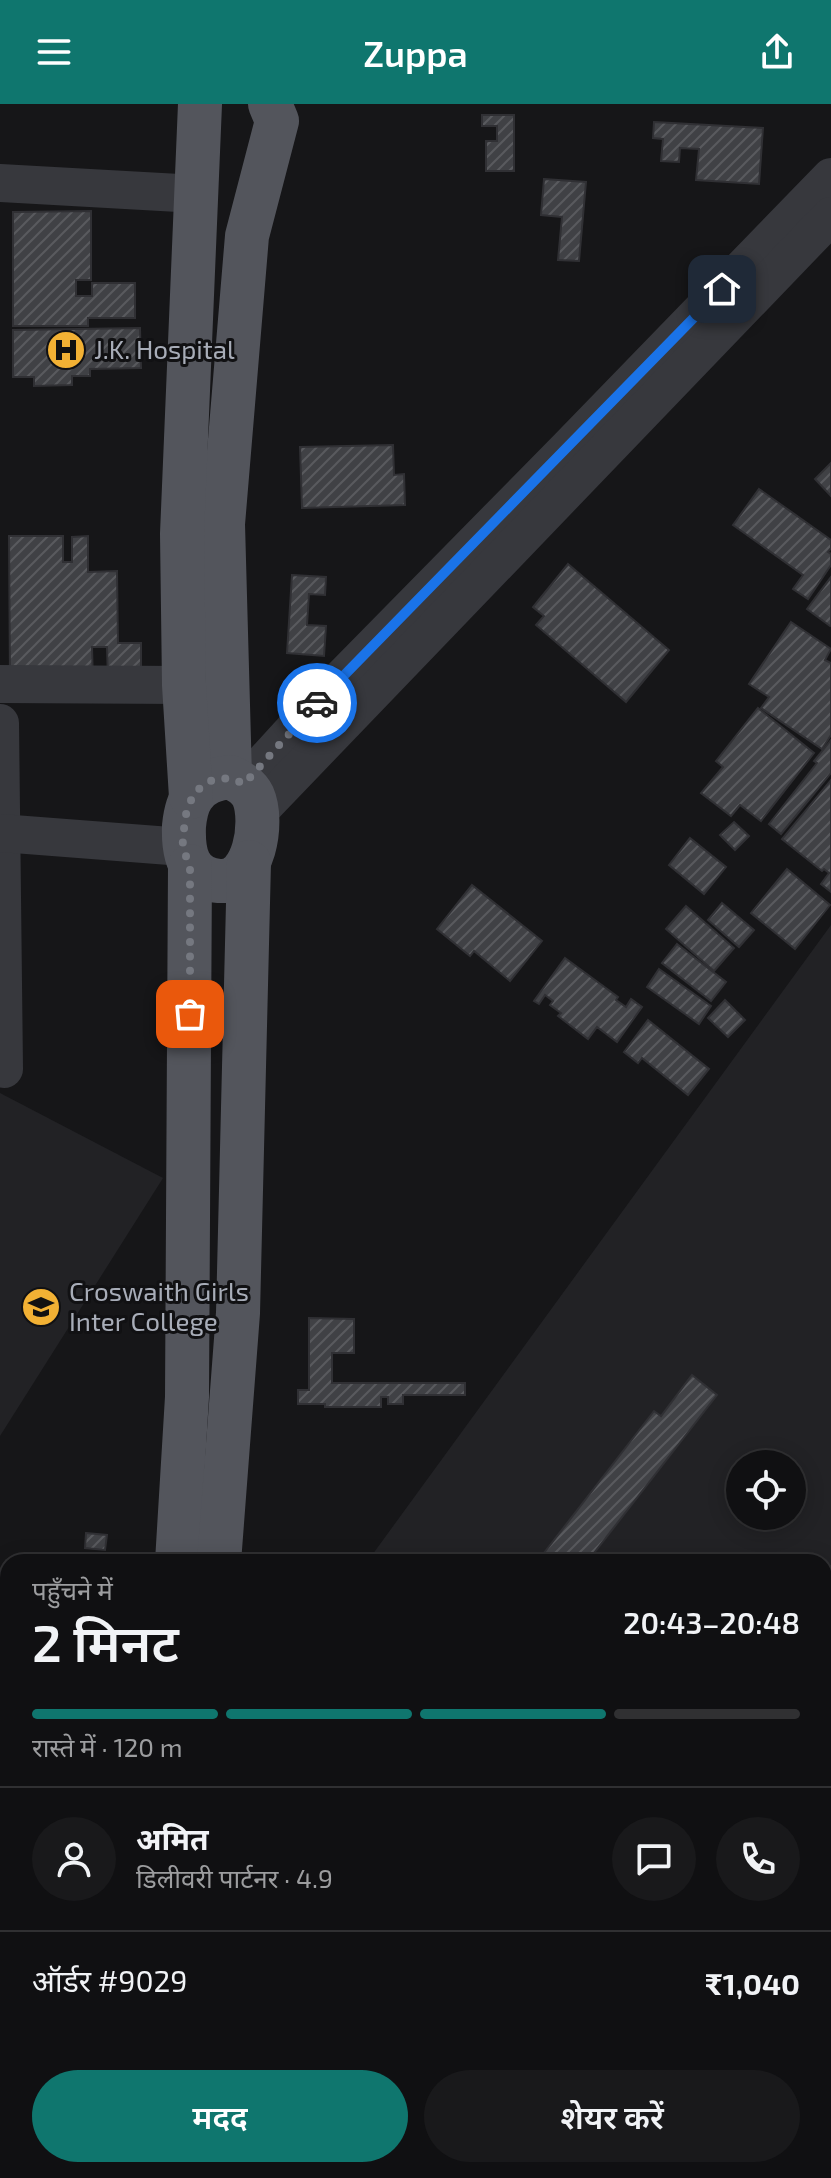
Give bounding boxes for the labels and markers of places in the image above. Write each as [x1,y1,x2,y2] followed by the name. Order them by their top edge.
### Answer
[688,255,756,323] pin
[45,329,87,371] hospital icon: J.K. Hospital
[94,333,235,364] place label: J.K. Hospital
[156,980,224,1048] pin
[69,1275,249,1336] place label: Croswaith Girls Inter College
[20,1286,62,1328] school or university icon: Croswaith Girls Inter College

